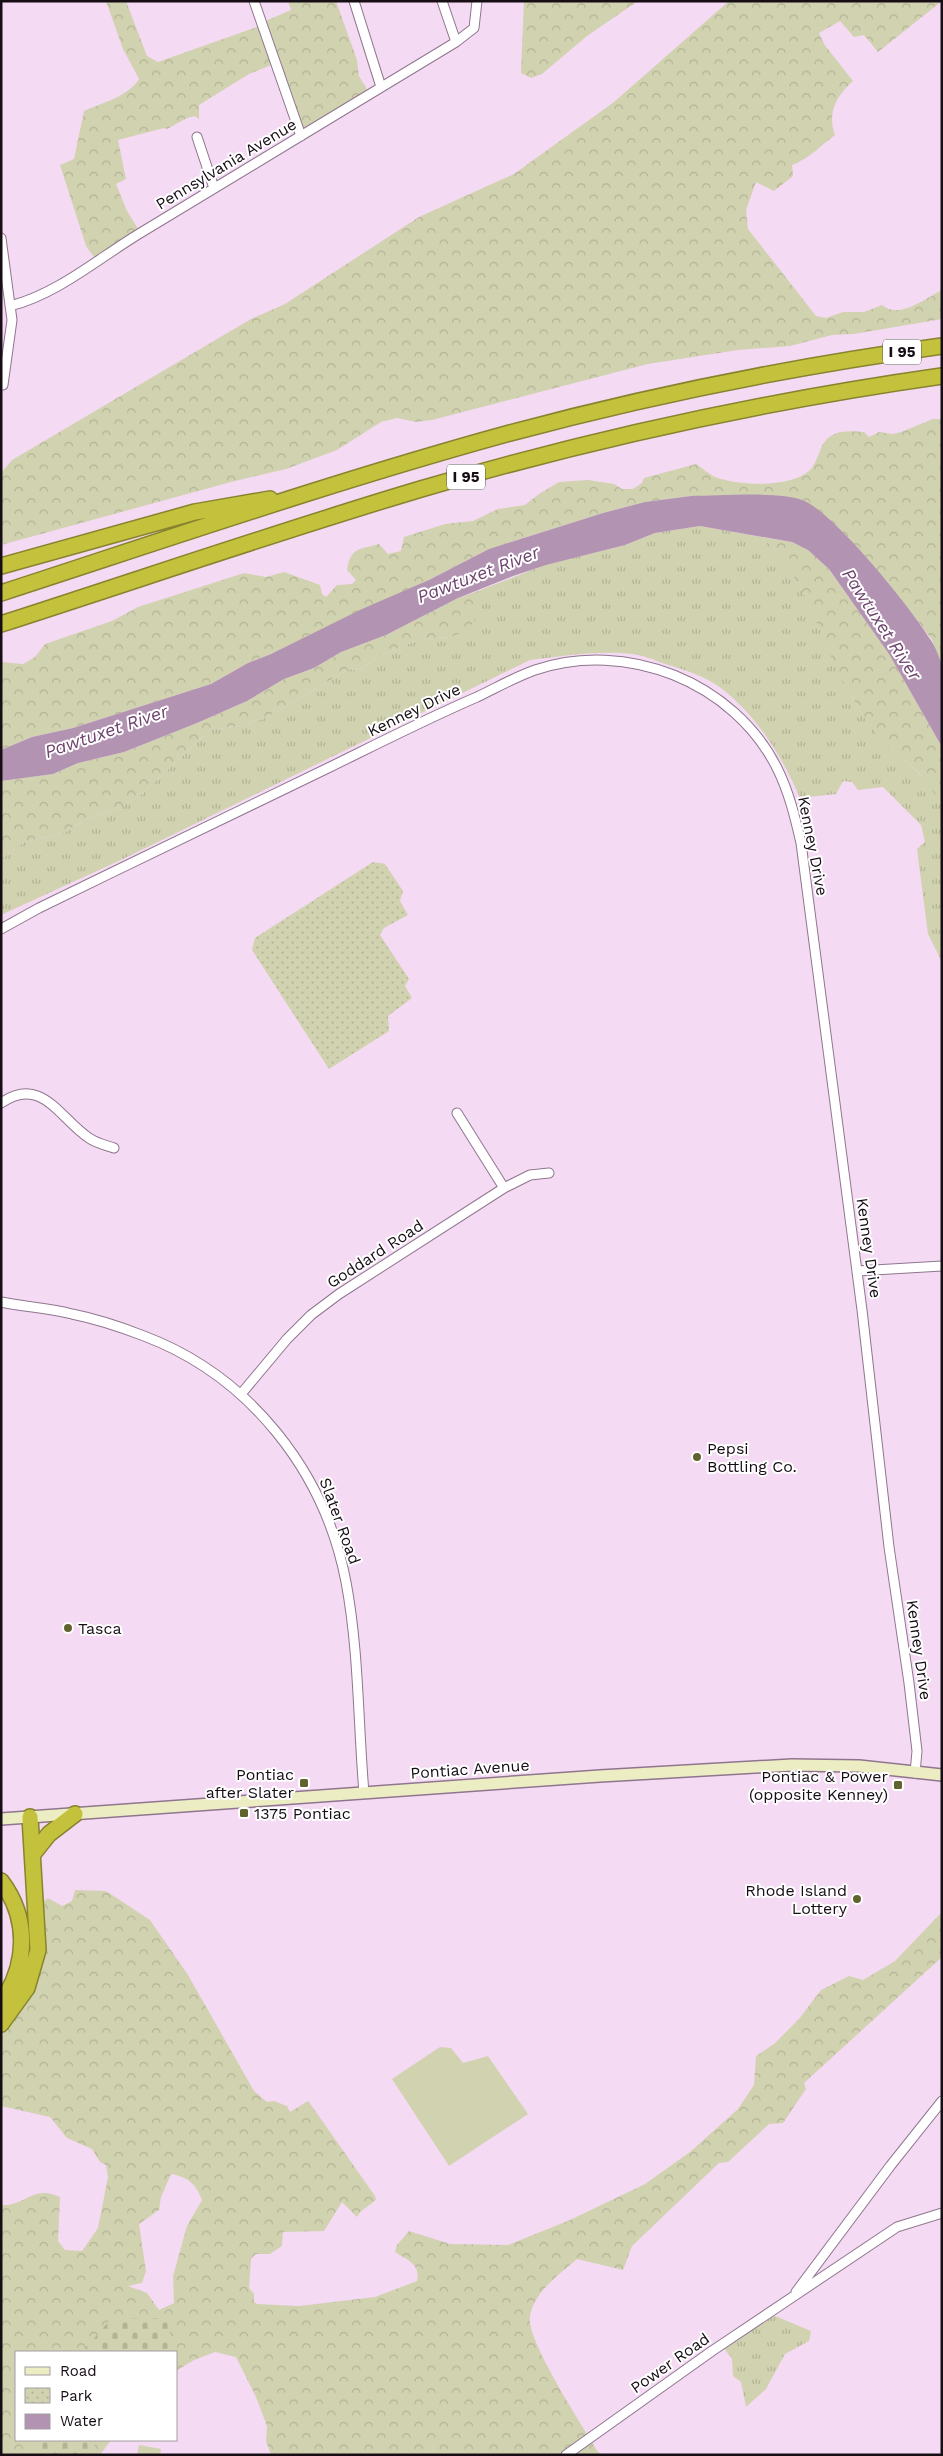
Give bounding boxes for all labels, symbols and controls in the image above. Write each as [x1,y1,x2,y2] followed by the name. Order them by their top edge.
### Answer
[152,114,300,214] street label: Pennsylvania Avenue
[883,340,921,364] road number: I 95
[447,464,485,490] road number: I 95
[414,541,543,607] water label: Pawtuxet River
[838,564,926,685] water label: Pawtuxet River
[365,679,463,741] street label: Kenney Drive
[42,700,171,762] water label: Pawtuxet River
[794,795,832,897] street label: Kenney Drive
[853,1197,885,1299] street label: Kenney Drive
[323,1216,427,1292] street label: Goddard Road
[707,1439,797,1476] place label: Pepsi Bottling Co.
[691,1451,703,1463] marker: Pepsi Bottling Co.
[316,1475,364,1567] street label: Slater Road
[903,1599,935,1701] street label: Kenney Drive
[78,1619,122,1638] place label: Tasca
[62,1622,74,1634] marker: Tasca
[410,1755,530,1783] street label: Pontiac Avenue
[206,1765,294,1802] place label: Pontiac after Slater
[749,1767,888,1804] place label: Pontiac & Power (opposite Kenney)
[298,1777,310,1789] marker: Pontiac after Slater
[892,1779,904,1791] marker: Pontiac & Power (opposite Kenney)
[254,1804,351,1823] place label: 1375 Pontiac
[238,1807,250,1819] marker: 1375 Pontiac
[745,1881,848,1918] place label: Rhode Island Lottery
[851,1893,863,1905] marker: Rhode Island Lottery
[627,2329,713,2397] street label: Power Road
[15,2351,178,2441] legend
[60,2362,97,2380] text: Road
[60,2387,93,2405] text: Park
[60,2412,103,2430] text: Water

